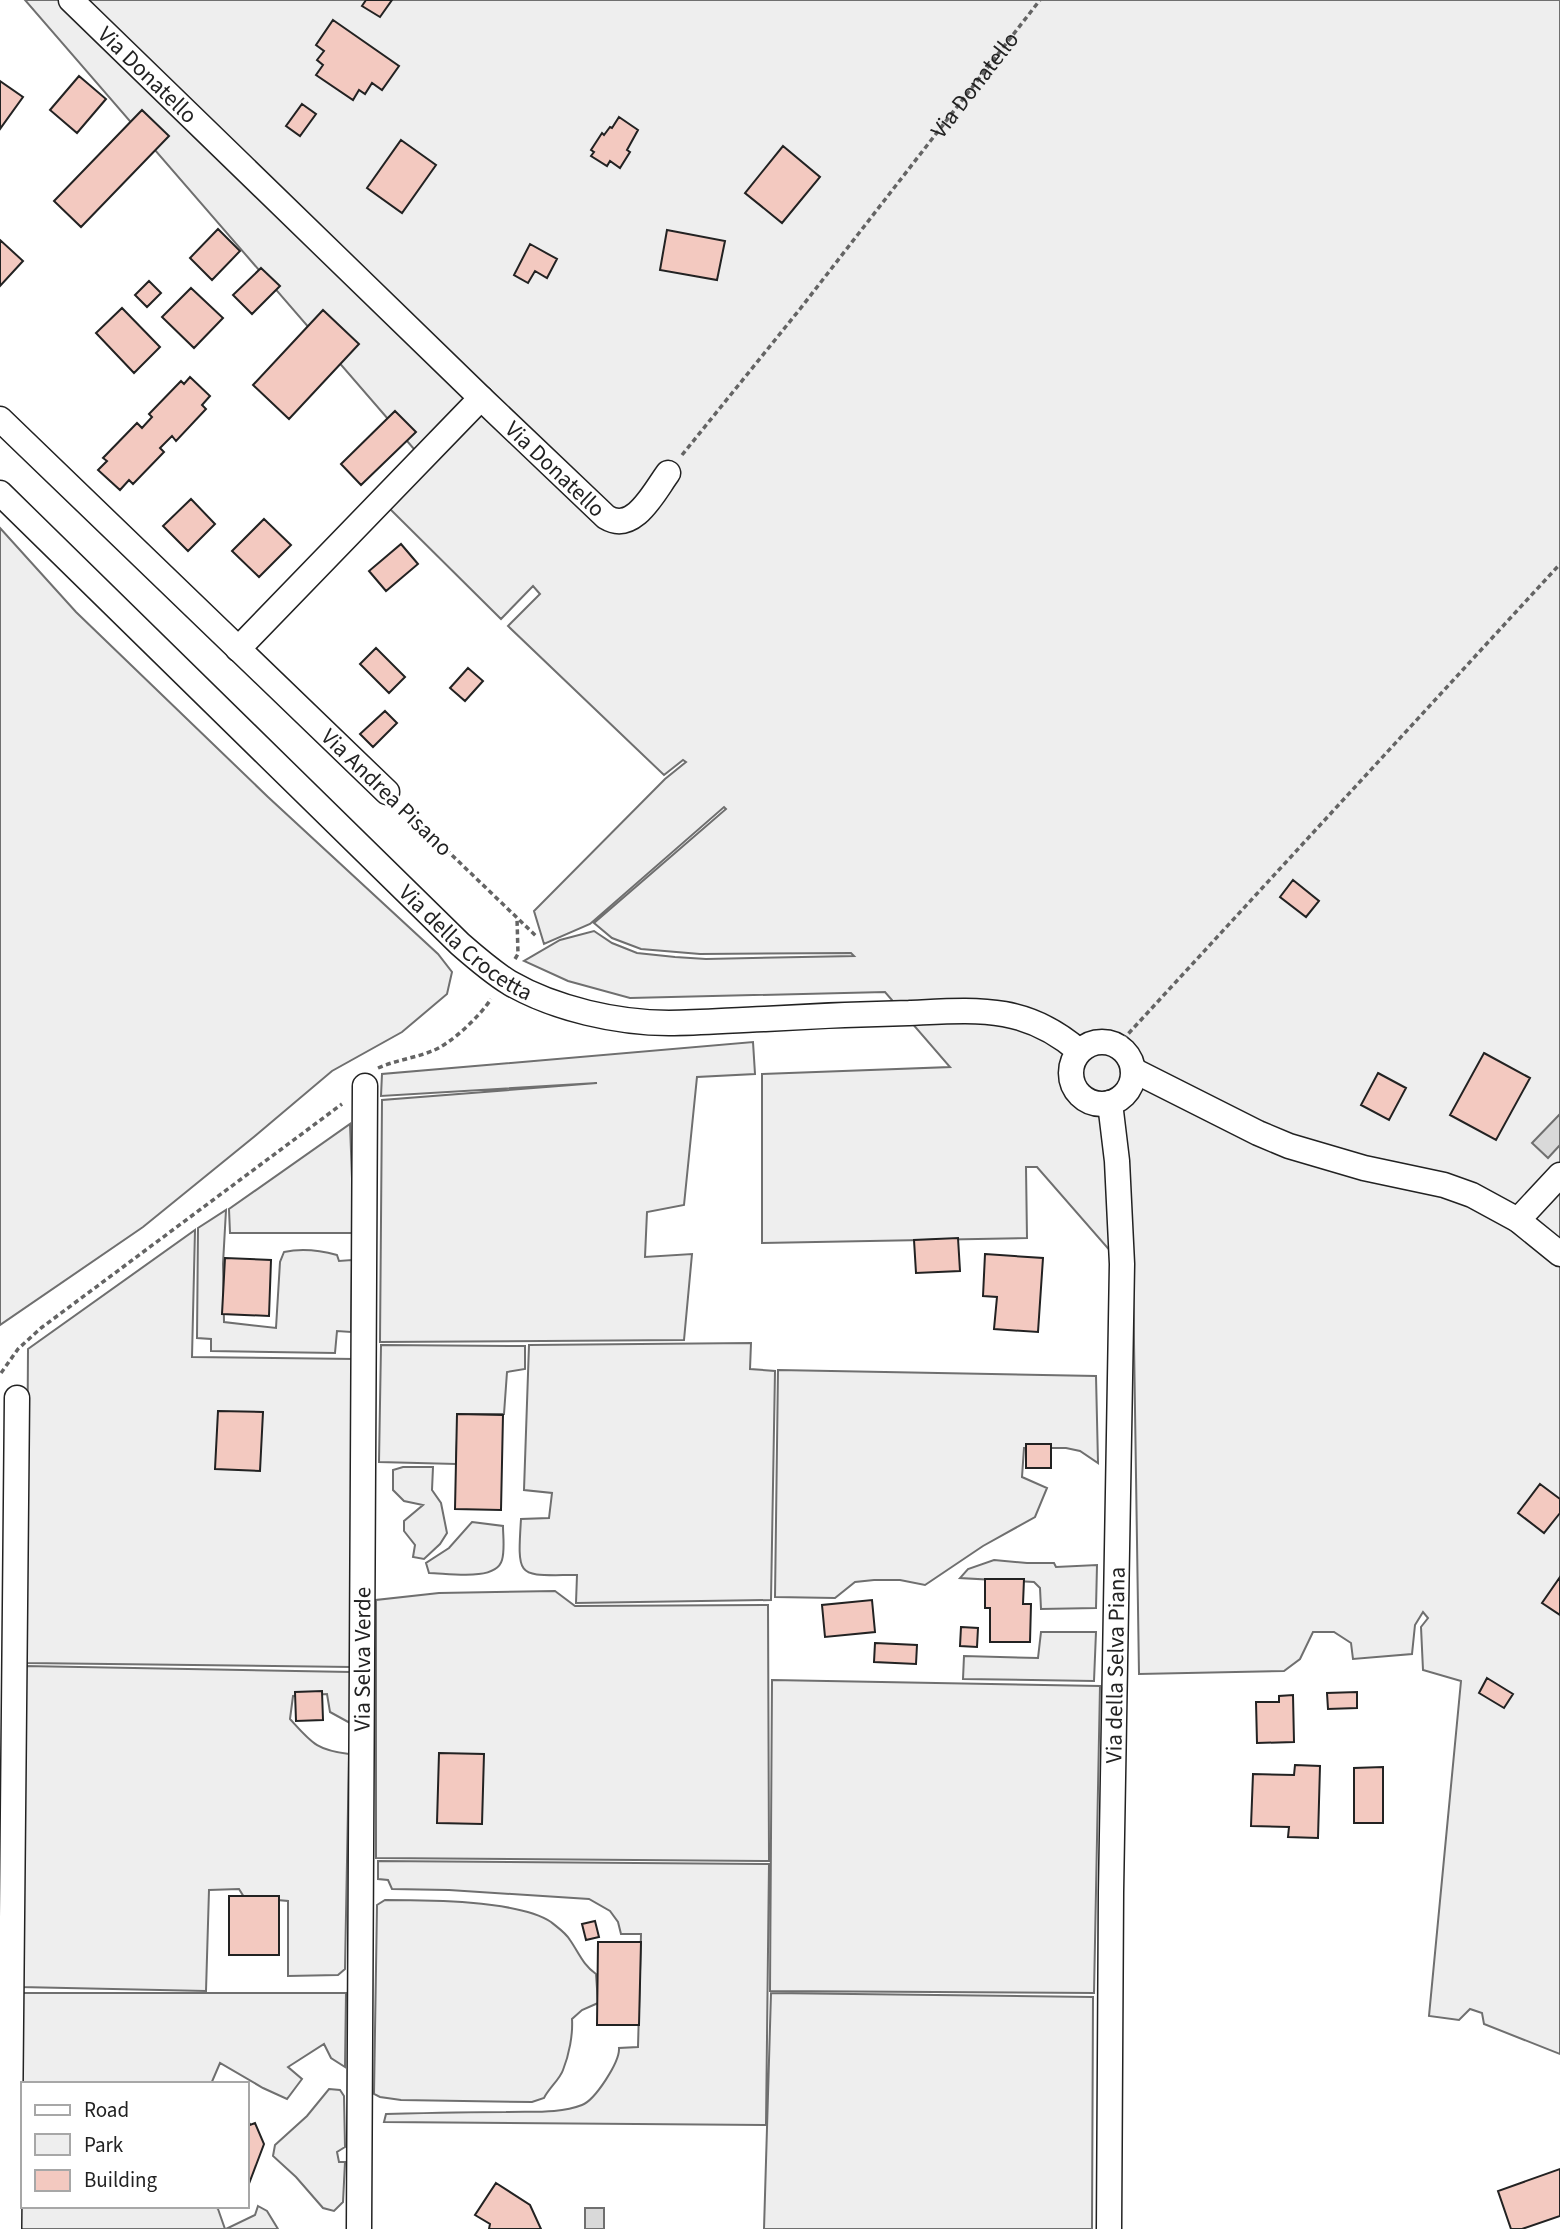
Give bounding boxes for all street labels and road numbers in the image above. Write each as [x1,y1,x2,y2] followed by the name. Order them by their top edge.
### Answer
[90,19,205,131] street label: Via Donatello
[923,24,1027,145] street label: Via Donatello
[497,413,612,525] street label: Via Donatello
[313,721,460,864] street label: Via Andrea Pisano
[391,877,538,1009] street label: Via della Crocetta
[1097,1567,1134,1764] street label: Via della Selva Piana
[346,1587,379,1731] street label: Via Selva Verde

